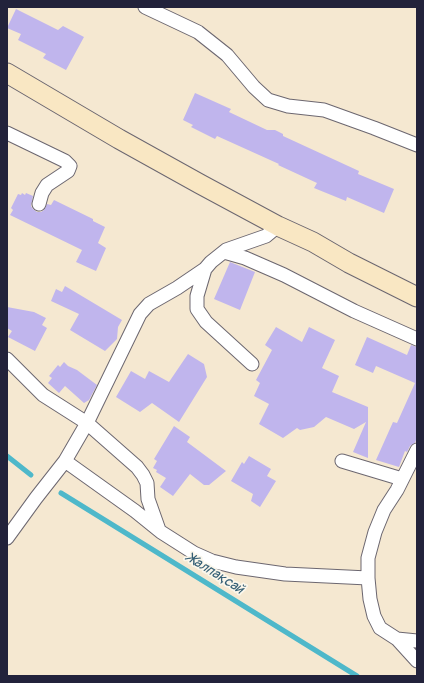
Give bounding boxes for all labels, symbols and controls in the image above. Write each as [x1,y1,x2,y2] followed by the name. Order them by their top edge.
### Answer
[183,550,247,598] water label: Жалпақсай

